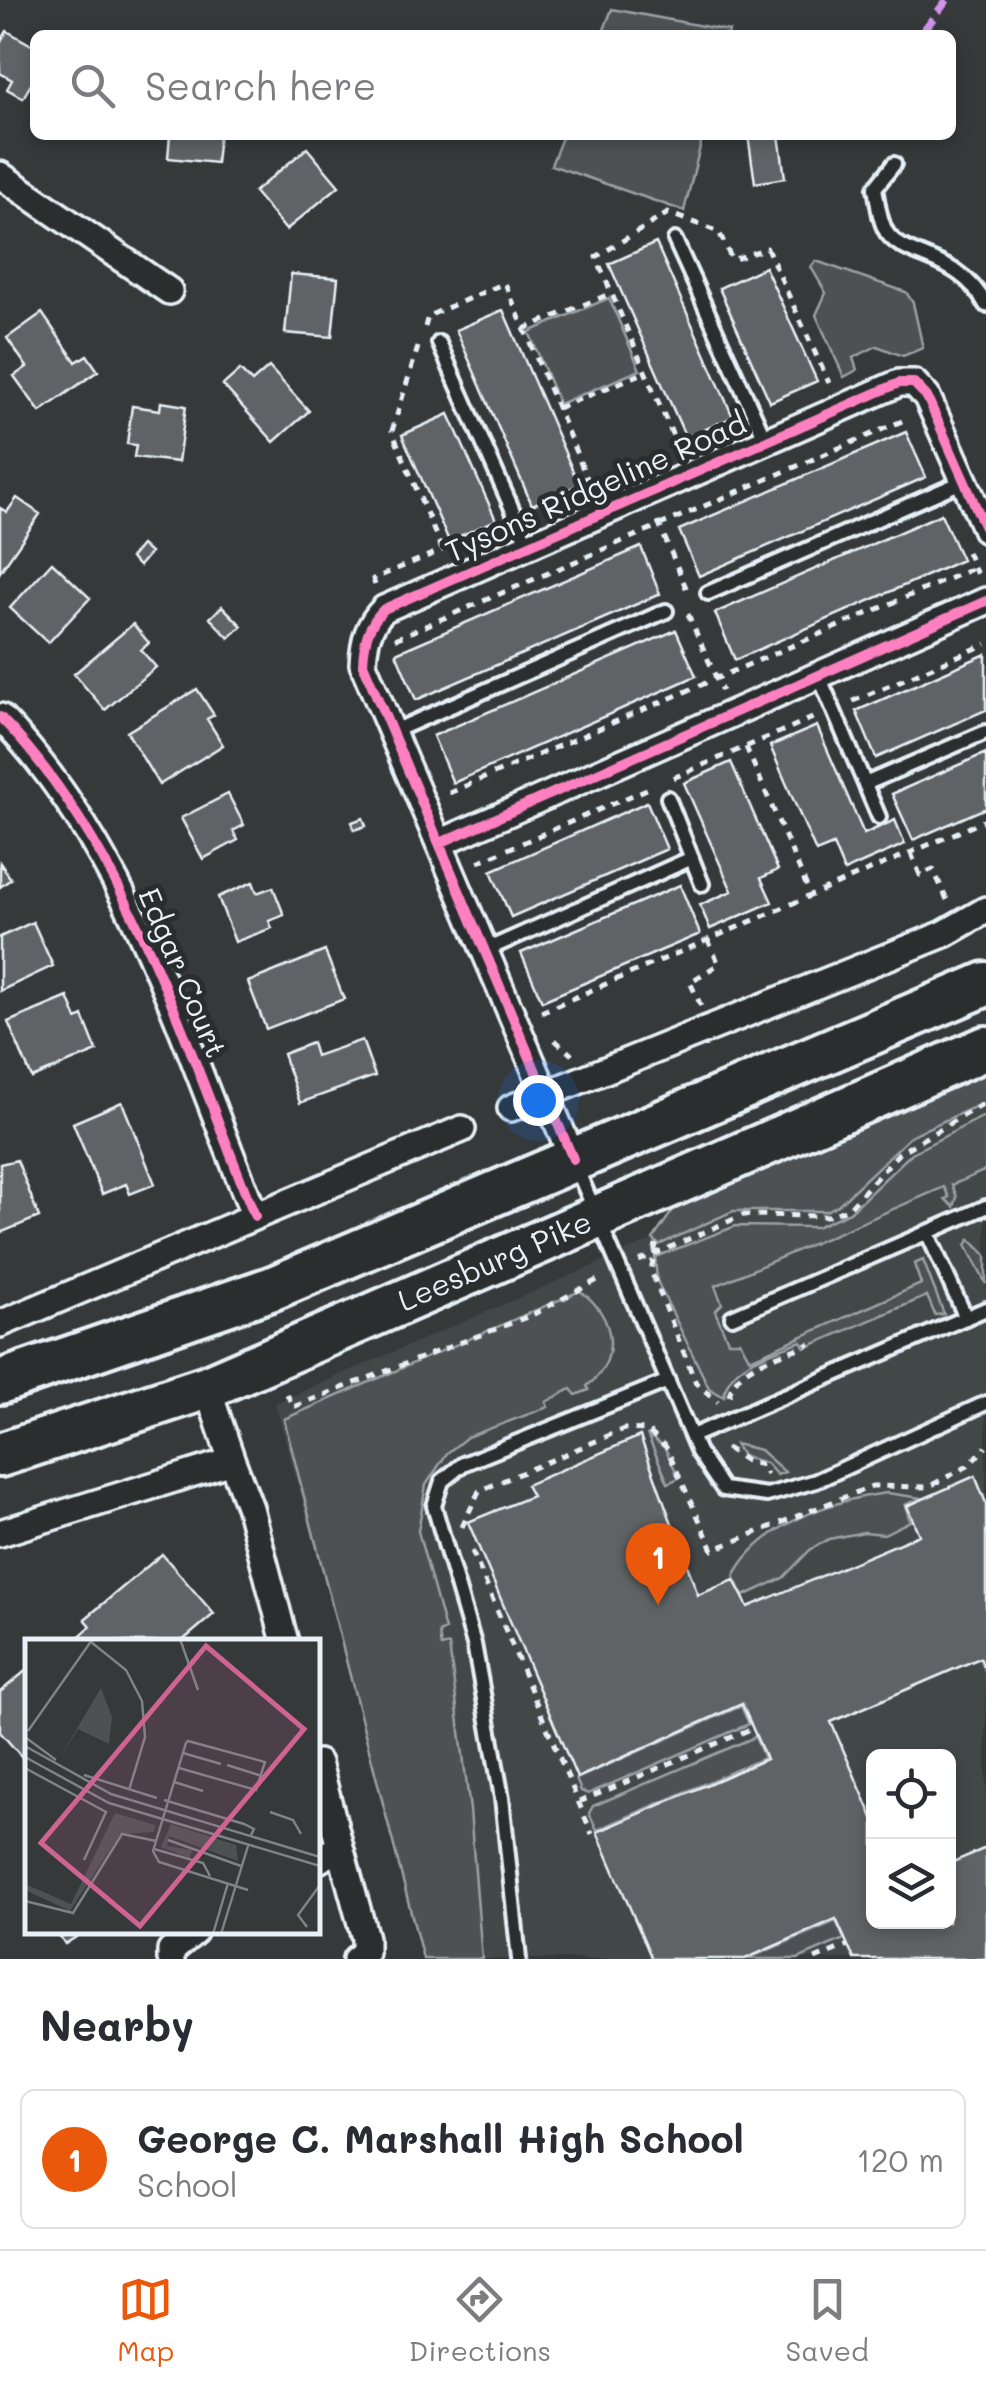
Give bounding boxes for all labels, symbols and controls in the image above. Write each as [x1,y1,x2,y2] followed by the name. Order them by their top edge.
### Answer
[30,30,956,140] search box
[65,58,120,113] icon: search
[145,60,376,110] text: Search here
[439,402,752,571] street label: Tysons Ridgeline Road
[130,881,238,1063] street label: Edgar Court
[513,1075,564,1126] your location
[391,1200,597,1320] street label: Leesburg Pike
[626,1522,690,1605] pin: 1
[25,1639,320,1934] inset map
[866,1749,956,1929] map controls
[866,1749,956,1839] button: locate
[866,1839,956,1929] button: layers
[40,1997,194,2052] text: Nearby
[137,2113,744,2163] text: George C. Marshall High School
[67,2138,82,2180] text: 1
[856,2138,944,2180] text: 120 m
[137,2163,238,2205] text: School
[117,2272,174,2368] tab: Map
[409,2272,551,2368] tab: Directions
[786,2272,869,2368] tab: Saved

